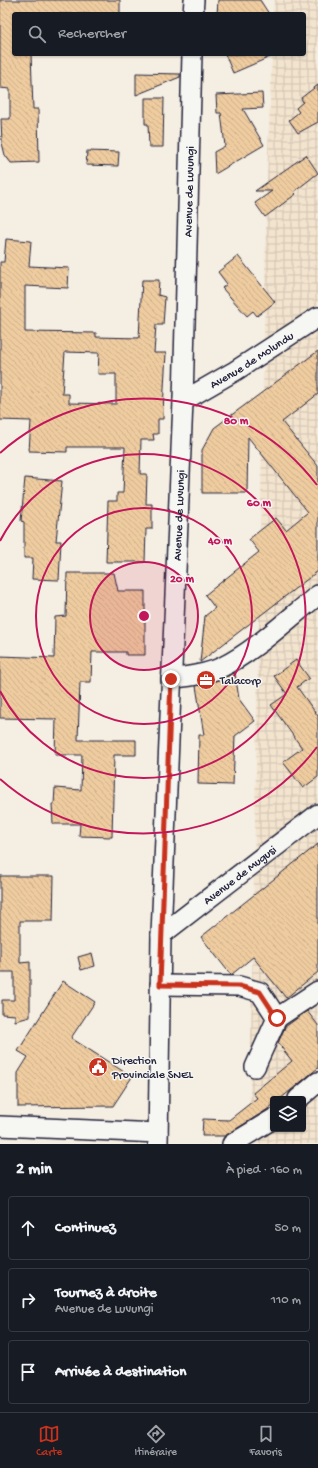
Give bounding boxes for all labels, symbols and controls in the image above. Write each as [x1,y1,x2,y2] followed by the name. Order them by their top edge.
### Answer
[12,12,306,56] search box
[26,23,48,45] icon: search
[58,25,126,43] text: Rechercher
[182,145,199,237] street label: Avenue de Luvungi
[208,329,297,393] street label: Avenue de Molundu
[224,415,249,429] text: 80 m
[171,469,189,561] street label: Avenue de Luvungi
[247,497,272,511] text: 60 m
[207,535,232,549] text: 40 m
[170,573,195,587] text: 20 m
[137,609,151,623] centre of rings
[195,669,217,691] office icon: Talacorp
[162,670,180,688] route end
[219,675,261,689] place label: Talacorp
[201,843,280,909] street label: Avenue de Mugusi
[268,1009,286,1027] route start
[111,1055,194,1083] place label: Direction Provinciale SNEL
[87,1056,109,1078] public building icon: Direction Provinciale SNEL
[270,1096,306,1132] map controls
[270,1096,306,1132] button: layers
[16,1160,52,1180] text: 2 min
[226,1163,302,1178] text: À pied · 160 m
[17,1217,39,1239] icon: ahead
[55,1219,116,1237] text: Continuez
[274,1221,301,1236] text: 50 m
[55,1284,157,1302] text: Tournez à droite
[17,1289,39,1311] icon: right
[271,1293,301,1308] text: 110 m
[55,1302,154,1317] text: Avenue de Luvungi
[17,1361,39,1383] icon: arrive
[55,1363,186,1381] text: Arrivée à destination
[36,1423,62,1459] tab: Carte
[135,1423,177,1459] tab: Itinéraire
[249,1423,282,1459] tab: Favoris

